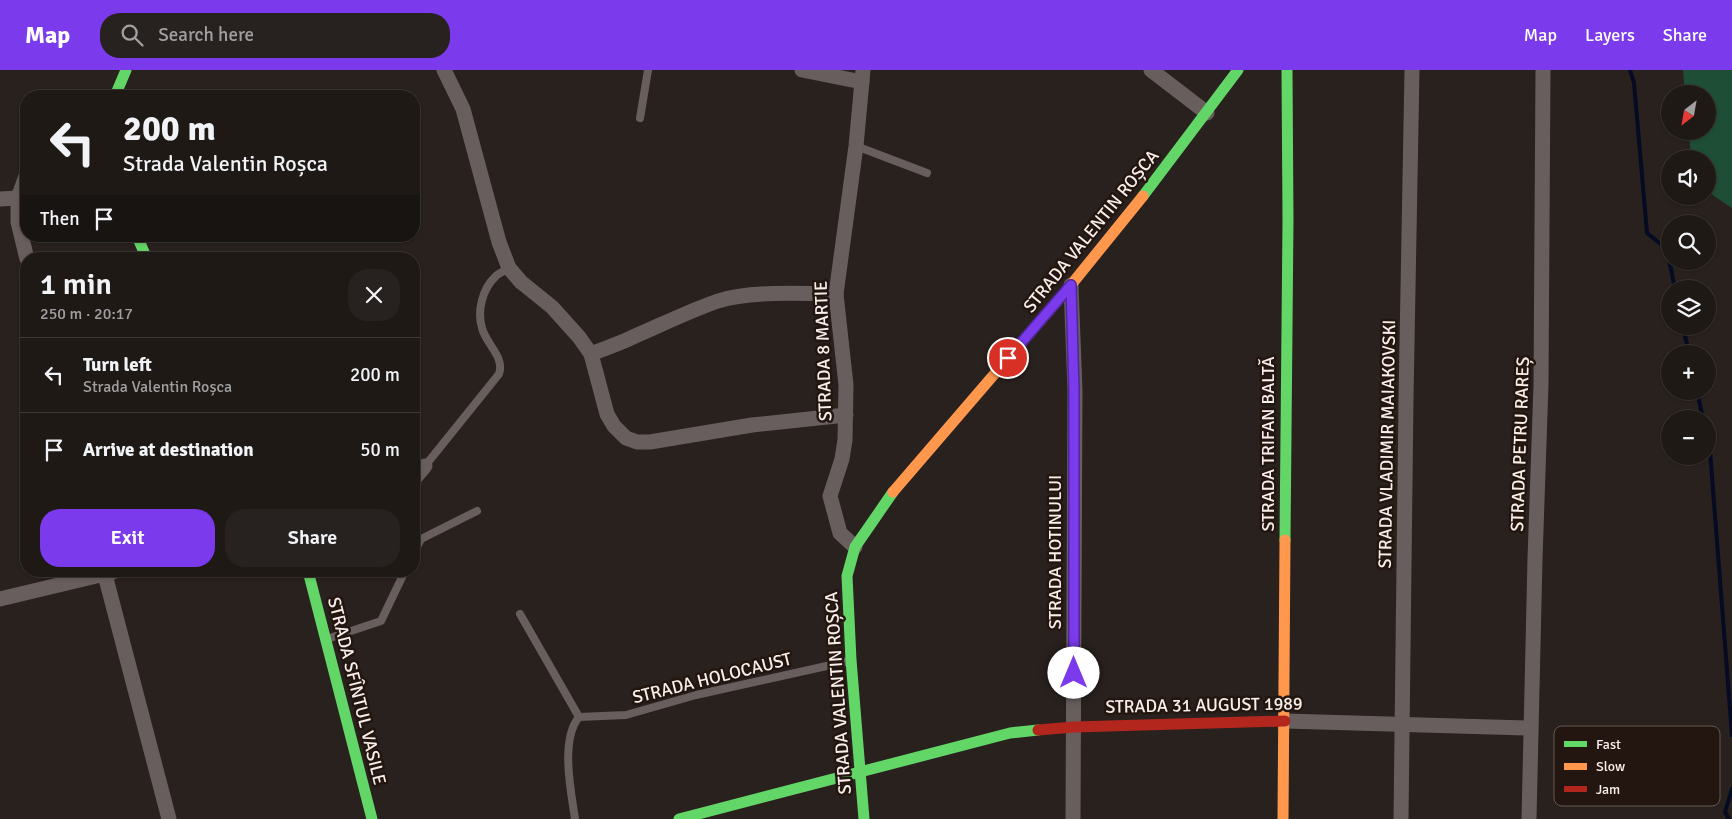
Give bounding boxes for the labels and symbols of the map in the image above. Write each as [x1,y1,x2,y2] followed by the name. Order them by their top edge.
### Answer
[1661,85,1716,140] north arrow
[1019,145,1163,317] street label: STRADA VALENTIN ROȘCA
[810,280,836,422] street label: STRADA 8 MARTIE
[1374,319,1400,569] street label: STRADA VLADIMIR MAIAKOVSKI
[987,337,1029,379] pin
[1257,356,1279,532] street label: STRADA TRIFAN BALTĂ
[1506,356,1534,532] street label: STRADA PETRU RAREȘ
[1044,475,1066,629] street label: STRADA HOTINULUI
[820,591,856,795] street label: STRADA VALENTIN ROȘCA
[323,595,391,787] street label: STRADA SFÎNTUL VASILE
[1047,646,1099,698] position arrow
[630,648,794,708] street label: STRADA HOLOCAUST
[1105,692,1303,718] street label: STRADA 31 AUGUST 1989
[1554,726,1720,806] legend
[1596,736,1621,753] text: Fast
[1596,758,1625,775] text: Slow
[1596,781,1620,798] text: Jam

